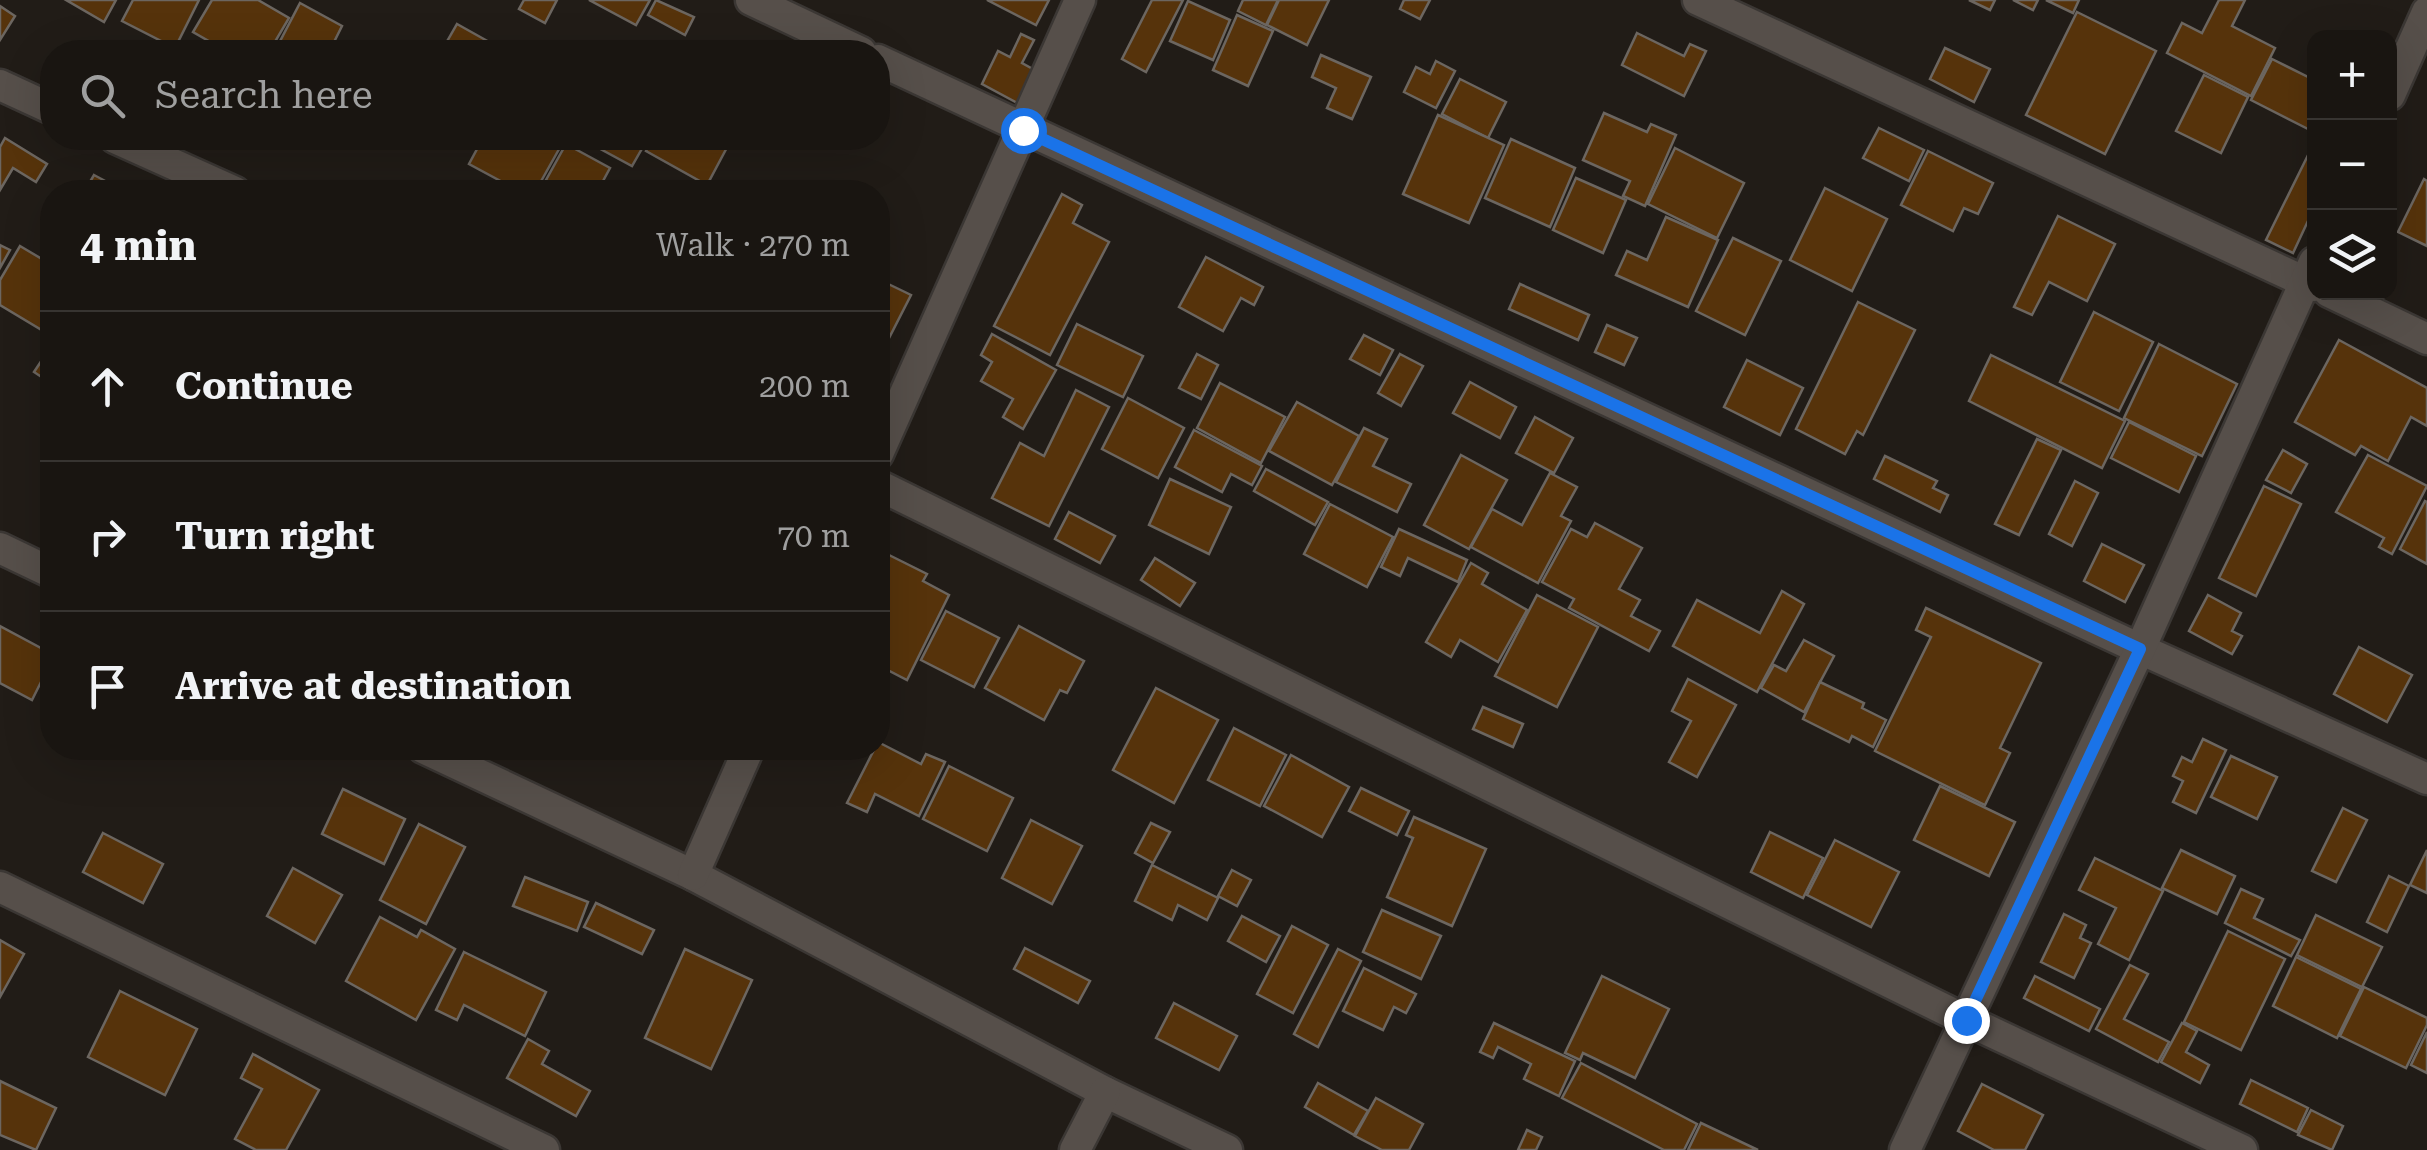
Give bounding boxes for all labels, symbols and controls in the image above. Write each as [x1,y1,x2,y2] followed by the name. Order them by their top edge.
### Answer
[2307,30,2397,300] map controls
[2307,30,2397,120] button: +
[40,40,890,150] search box
[75,68,130,123] icon: search
[155,73,373,117] text: Search here
[1001,108,1047,154] route start
[2307,120,2397,210] button: −
[2307,210,2397,300] button: layers
[80,221,197,270] text: 4 min
[656,226,850,264] text: Walk · 270 m
[80,359,135,414] icon: ahead
[175,364,353,408] text: Continue
[759,367,850,405] text: 200 m
[80,509,135,564] icon: right
[175,514,374,558] text: Turn right
[777,517,850,555] text: 70 m
[80,659,135,714] icon: arrive
[175,664,571,708] text: Arrive at destination
[1944,998,1990,1044] route end

